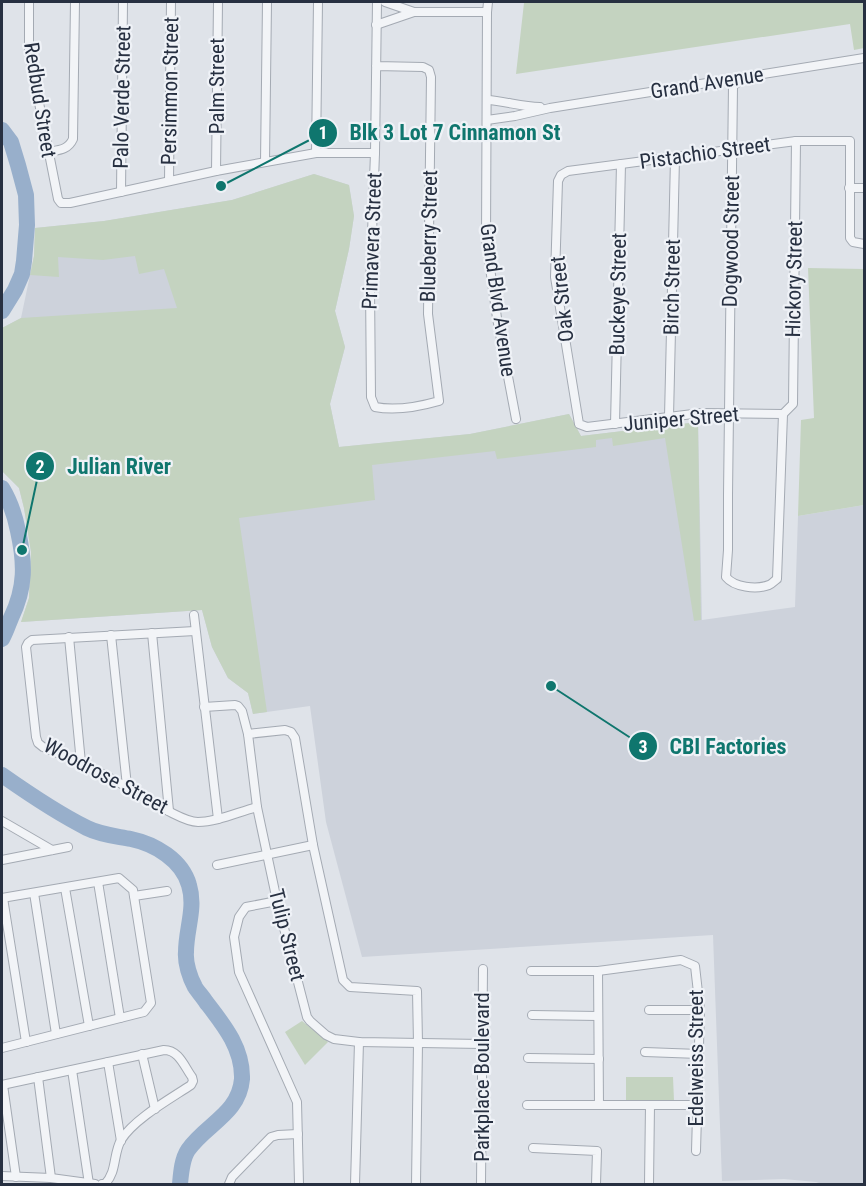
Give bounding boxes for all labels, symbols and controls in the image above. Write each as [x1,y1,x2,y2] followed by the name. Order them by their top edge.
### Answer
[157,17,183,165] street label: Persimmon Street
[109,25,135,169] street label: Palo Verde Street
[205,38,229,134] street label: Palm Street
[19,41,61,159] street label: Redbud Street
[649,62,765,104] street label: Grand Avenue
[308,113,573,153] callout: Blk 3 Lot 7 Cinnamon St
[349,120,561,145] text: Blk 3 Lot 7 Cinnamon St
[318,122,328,143] text: 1
[638,132,772,174] street label: Pistachio Street
[416,170,442,302] street label: Blueberry Street
[358,172,386,310] street label: Primavera Street
[718,175,744,307] street label: Dogwood Street
[781,220,807,338] street label: Hickory Street
[475,222,521,378] street label: Grand Blvd Avenue
[605,232,631,356] street label: Buckeye Street
[659,239,685,335] street label: Birch Street
[546,255,578,343] street label: Oak Street
[622,402,740,436] street label: Juniper Street
[25,446,183,486] callout: Julian River
[67,454,171,479] text: Julian River
[35,456,45,477] text: 2
[628,726,799,766] callout: CBI Factories
[40,733,172,819] street label: Woodrose Street
[669,734,787,759] text: CBI Factories
[638,736,648,757] text: 3
[264,886,310,984] street label: Tulip Street
[684,990,708,1126] street label: Edelweiss Street
[470,992,494,1162] street label: Parkplace Boulevard

